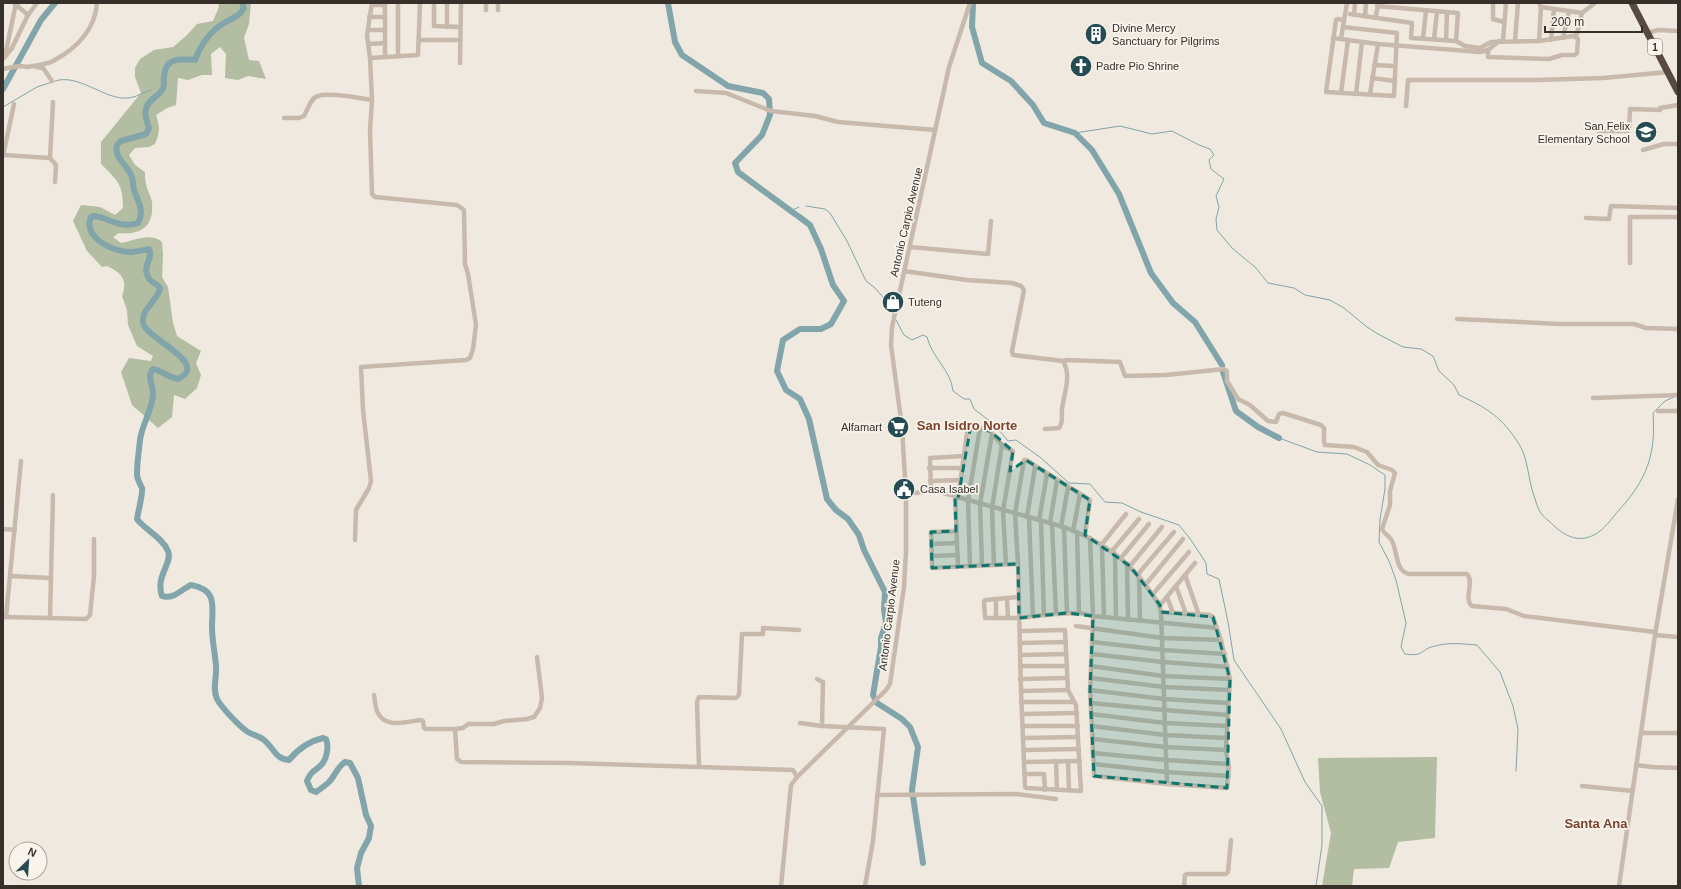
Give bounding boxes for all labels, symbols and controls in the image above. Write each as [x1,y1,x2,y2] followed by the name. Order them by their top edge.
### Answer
[1545,8,1642,34] scale bar
[1551,15,1584,29] text: 200 m
[1083,21,1109,47] building icon: Divine Mercy Sanctuary for Pilgrims
[1112,22,1220,47] place label: Divine Mercy Sanctuary for Pilgrims
[1648,39,1662,55] road number: 1
[1068,53,1094,79] church icon: Padre Pio Shrine
[1096,60,1179,72] place label: Padre Pio Shrine
[1633,119,1659,145] school or university icon: San Felix Elementary School
[1538,120,1630,145] place label: San Felix Elementary School
[888,166,924,278] street label: Antonio Carpio Avenue
[880,289,906,315] shop icon: Tuteng
[908,296,942,308] place label: Tuteng
[885,414,911,440] supermarket icon: Alfamart
[917,418,1017,433] district label: San Isidro Norte
[841,421,882,433] place label: Alfamart
[891,476,917,502] public building icon: Casa Isabel
[920,483,978,495] place label: Casa Isabel
[876,559,902,671] street label: Antonio Carpio Avenue
[1564,816,1628,831] district label: Santa Ana
[8,841,48,881] north arrow
[26,845,38,859] text: N

